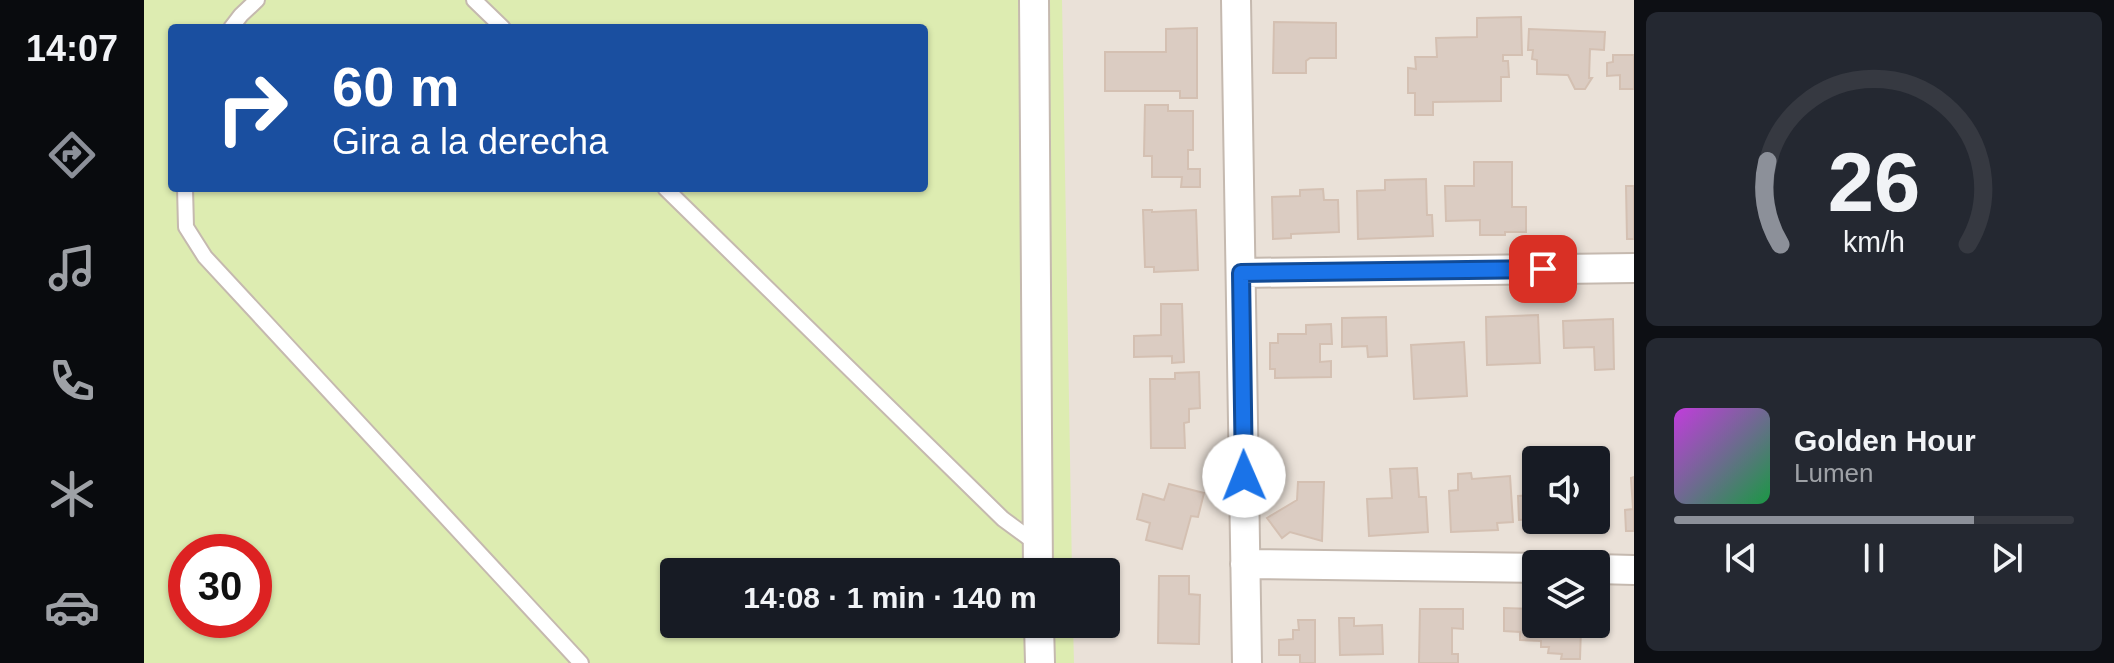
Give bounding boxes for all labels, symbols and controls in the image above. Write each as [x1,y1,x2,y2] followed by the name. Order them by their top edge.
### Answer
[26,28,118,69] text: 14:07
[332,55,460,118] text: 60 m
[200,56,304,160] icon: right
[332,121,608,162] text: Gira a la derecha
[44,127,100,183] icon: directions
[1828,135,1920,228] text: 26
[1843,226,1905,258] text: km/h
[1509,235,1577,303] pin
[44,240,100,296] icon: music
[1521,247,1565,291] icon: arrive
[44,353,100,409] icon: phone
[1794,424,1976,457] text: Golden Hour
[1202,434,1286,518] position arrow
[1522,446,1610,638] map controls
[1522,446,1610,534] button: sound
[1794,458,1874,488] text: Lumen
[44,466,100,522] icon: climate
[168,534,272,638] speed limit sign: 30
[1719,536,1763,580] icon: previous
[1852,536,1896,580] icon: pause
[1985,536,2029,580] icon: next
[1522,550,1610,638] button: layers
[44,579,100,635] icon: car
[743,581,1037,614] text: 14:08 · 1 min · 140 m

